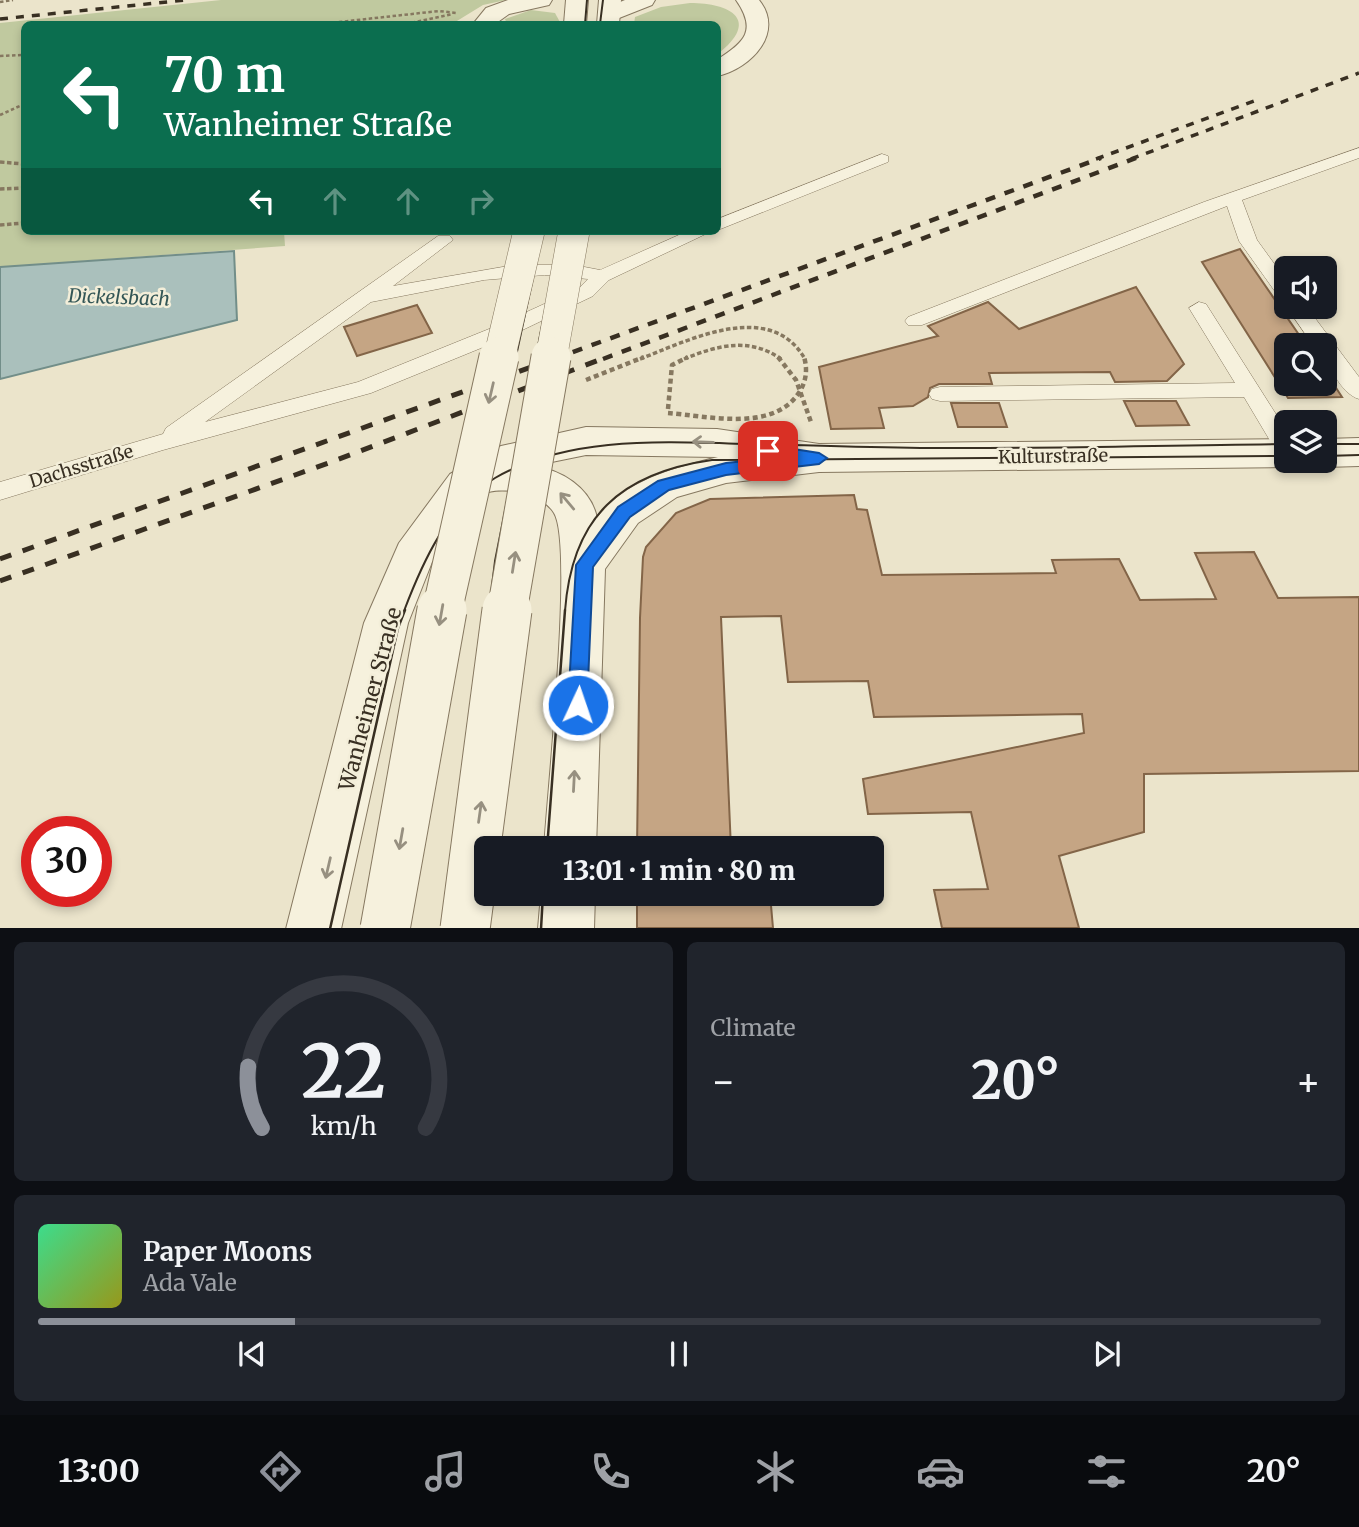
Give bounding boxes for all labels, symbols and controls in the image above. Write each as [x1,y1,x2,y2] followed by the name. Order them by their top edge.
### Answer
[164,44,285,105] text: 70 m
[49,49,140,140] icon: left
[164,105,452,145] text: Wanheimer Straße
[243,182,281,220] icon: left
[316,182,354,220] icon: ahead
[389,182,427,220] icon: ahead
[462,182,500,220] icon: right
[1274,256,1337,473] map controls
[1274,256,1337,319] button: sound
[67,283,170,311] water label: Dickelsbach
[1274,333,1337,396] button: search
[484,381,497,404] one-way arrow
[1274,410,1337,473] button: layers
[738,421,798,481] pin
[749,432,787,470] icon: arrive
[692,436,715,449] one-way arrow
[26,439,136,493] street label: Dachsstraße
[998,444,1108,468] street label: Kulturstraße
[559,492,575,510] one-way arrow
[508,552,521,574] one-way arrow
[434,603,447,626] one-way arrow
[332,604,408,795] street label: Wanheimer Straße
[541,668,615,742] position arrow
[568,770,581,792] one-way arrow
[474,801,487,824] one-way arrow
[21,816,112,907] speed limit sign: 30
[394,827,407,850] one-way arrow
[563,854,795,887] text: 13:01 · 1 min · 80 m
[321,856,334,879] one-way arrow
[711,1013,796,1042] text: Climate
[301,1026,386,1118] text: 22
[971,1048,1060,1113] text: 20°
[711,1058,736,1105] text: −
[1296,1058,1321,1105] text: +
[310,1109,376,1141] text: km/h
[143,1235,312,1268] text: Paper Moons
[143,1268,237,1297] text: Ada Vale
[233,1335,271,1373] icon: previous
[660,1335,698,1373] icon: pause
[1088,1335,1126,1373] icon: next
[256,1447,305,1496] icon: directions
[421,1447,470,1496] icon: music
[586,1447,635,1496] icon: phone
[751,1447,800,1496] icon: climate
[916,1447,965,1496] icon: car
[1082,1447,1131,1496] icon: filters
[58,1451,140,1491] text: 13:00
[1247,1451,1301,1491] text: 20°

